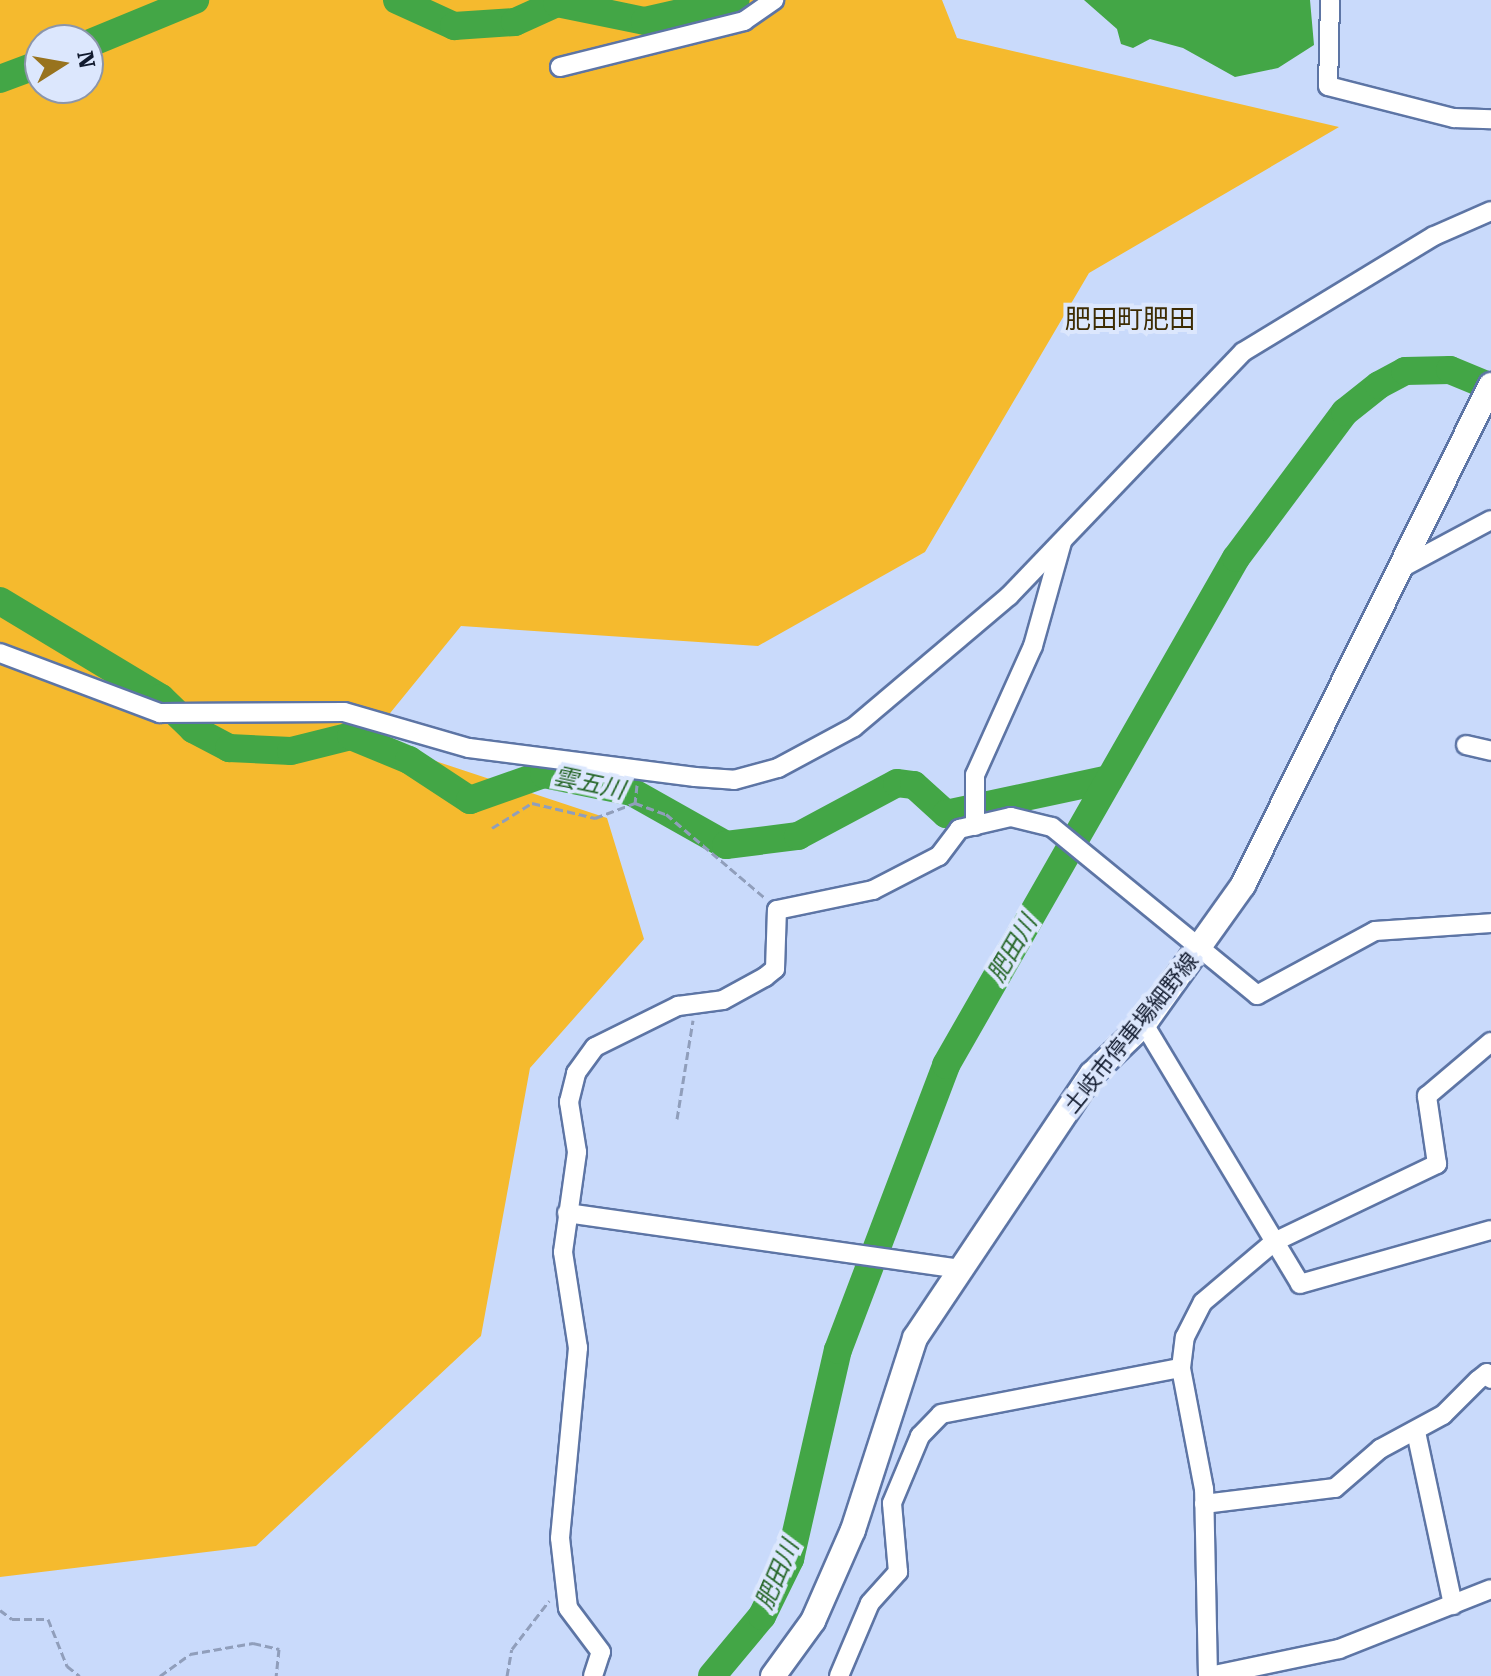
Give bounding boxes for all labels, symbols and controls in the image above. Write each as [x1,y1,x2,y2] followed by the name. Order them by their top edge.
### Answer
[24,24,104,104] north arrow
[72,49,100,70] text: N
[1065,304,1195,336] district label: 肥田町肥田
[551,762,627,806] water label: 雲五川
[983,911,1043,987] water label: 肥田川
[1058,948,1204,1118] street label: 土岐市停車場細野線
[751,1536,805,1614] water label: 肥田川

